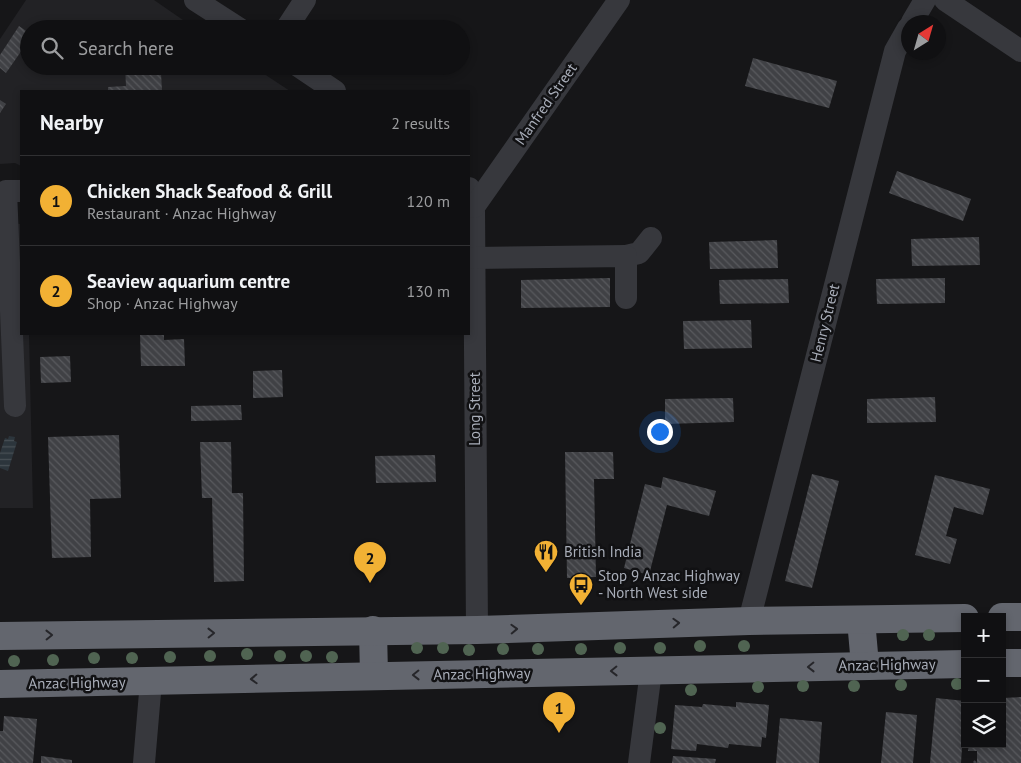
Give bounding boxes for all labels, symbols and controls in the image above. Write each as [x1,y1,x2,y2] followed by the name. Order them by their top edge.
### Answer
[901,15,946,60] north arrow
[20,20,470,75] search box
[38,34,66,62] icon: search
[78,36,174,60] text: Search here
[510,59,581,148] street label: Manfred Street
[40,109,103,136] text: Nearby
[391,113,450,133] text: 2 results
[87,179,332,203] text: Chicken Shack Seafood & Grill
[51,191,61,211] text: 1
[407,191,450,211] text: 120 m
[87,203,276,223] text: Restaurant · Anzac Highway
[87,269,290,293] text: Seaview aquarium centre
[51,281,61,301] text: 2
[407,281,450,301] text: 130 m
[806,282,843,364] street label: Henry Street
[87,293,238,313] text: Shop · Anzac Highway
[465,372,484,446] street label: Long Street
[647,419,673,445] your location
[533,539,559,573] restaurant icon: British India
[354,542,386,583] pin: 2
[564,542,642,561] place label: British India
[598,566,740,602] place label: Stop 9 Anzac Highway - North West side
[568,572,594,606] bus stop icon: Stop 9 Anzac Highway - North West side
[961,613,1006,748] map controls
[961,613,1006,658] button: +
[672,618,680,629] one-way arrow
[510,623,518,634] one-way arrow
[208,628,215,638] one-way arrow
[45,630,53,640] one-way arrow
[838,654,936,675] street label: Anzac Highway
[961,658,1006,703] button: −
[807,662,814,672] one-way arrow
[433,663,531,684] street label: Anzac Highway
[609,666,617,677] one-way arrow
[412,669,420,680] one-way arrow
[28,672,126,693] street label: Anzac Highway
[249,673,257,684] one-way arrow
[543,692,575,733] pin: 1
[961,703,1006,748] button: layers

